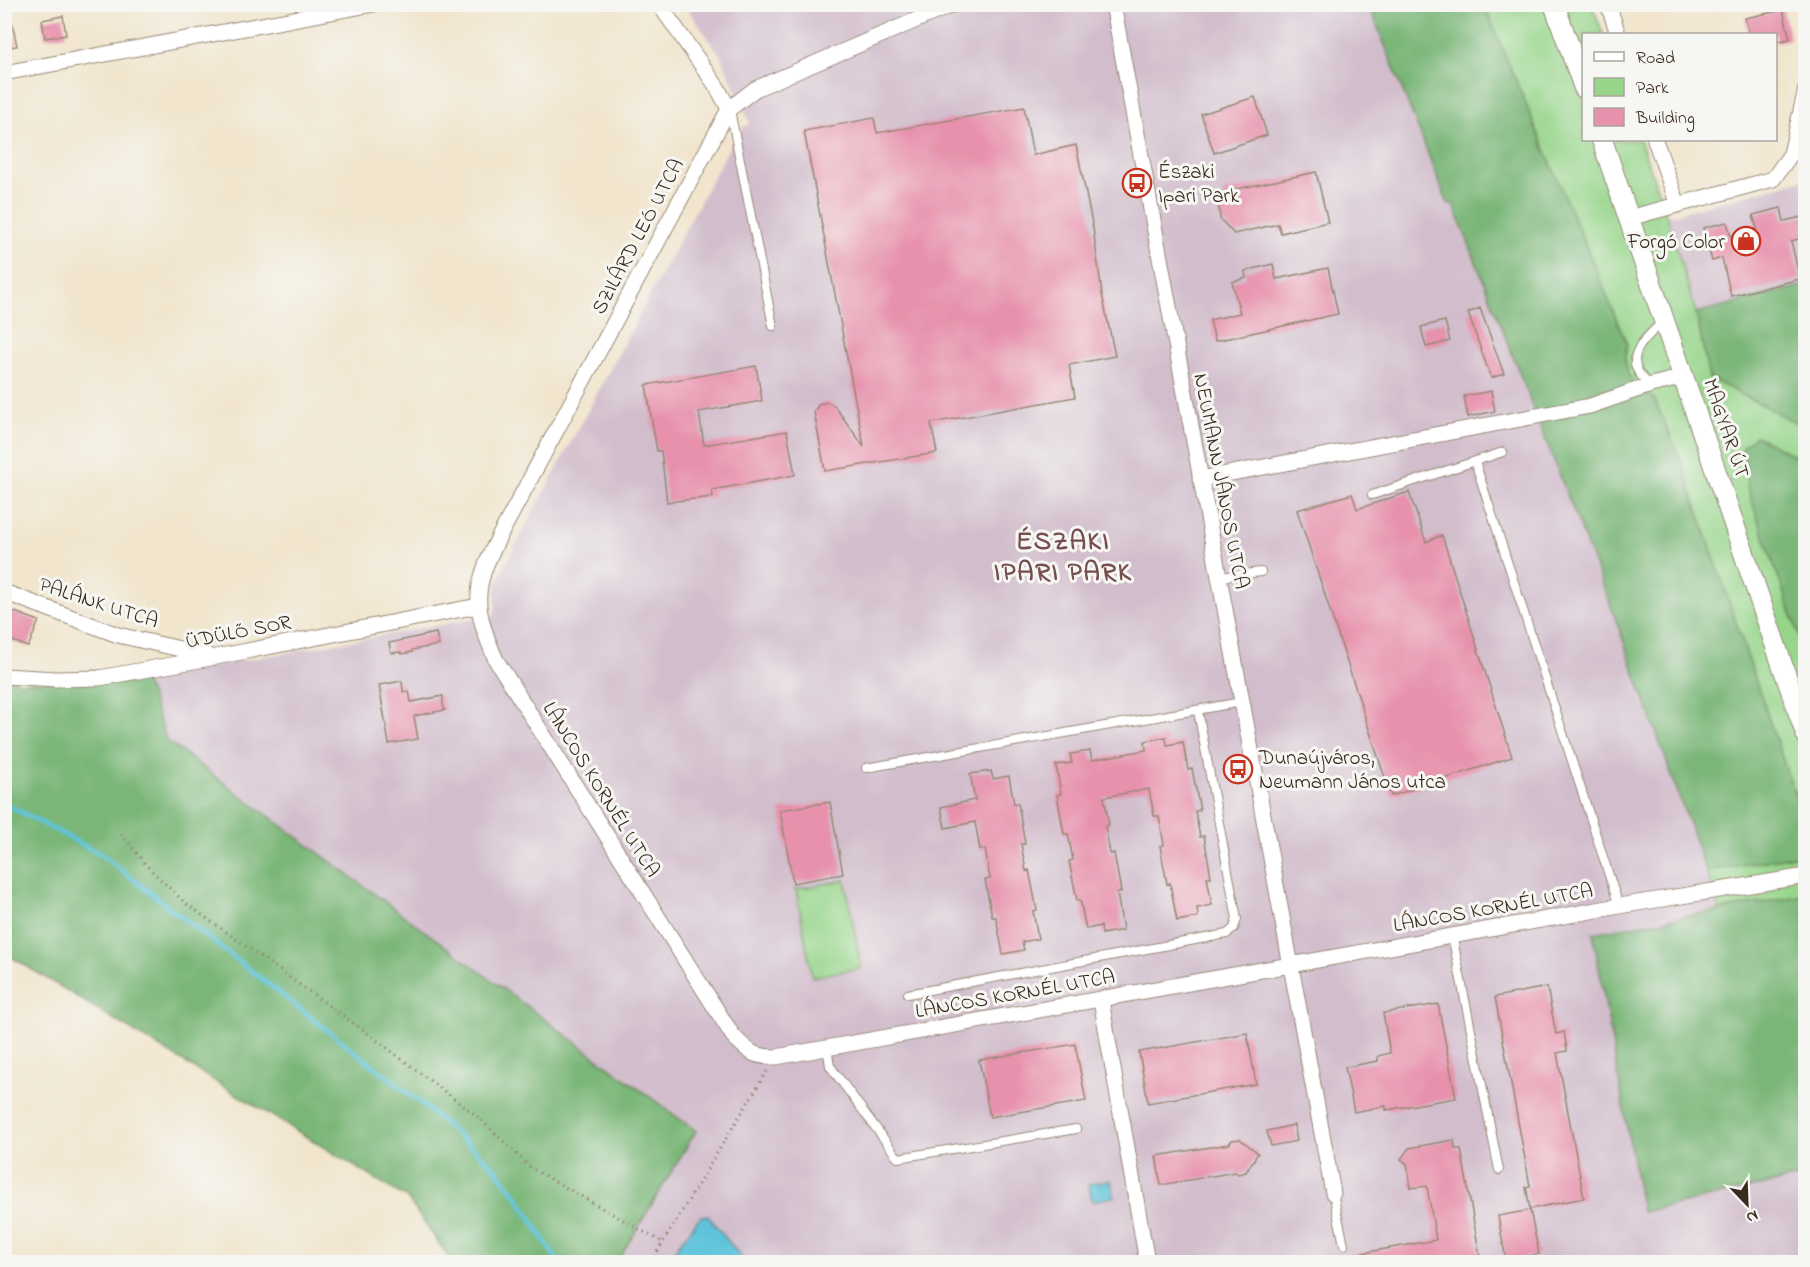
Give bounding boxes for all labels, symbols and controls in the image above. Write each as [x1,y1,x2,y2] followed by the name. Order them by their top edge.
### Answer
[1582,33,1777,141] legend
[1636,46,1675,72] text: Road
[1636,76,1669,102] text: Park
[1635,106,1695,133] text: Building
[584,153,693,320] street label: SZILÁRD LEÓ UTCA
[1158,158,1240,212] place label: Északi Ipari Park
[1121,167,1153,199] bus stop icon: Északi Ipari Park
[1730,225,1762,257] shop icon: Forgó Color
[1626,228,1725,260] place label: Forgó Color
[1184,371,1257,592] street label: NEUMANN JÁNOS UTCA
[1694,375,1756,483] street label: MAGYAR ÚT
[994,523,1132,593] district label: ÉSZAKI IPARI PARK
[35,570,162,637] street label: PALÁNK UTCA
[183,608,294,658] street label: ÜDÜLŐ SOR
[534,696,667,884] street label: LÁNCOS KORNÉL UTCA
[1258,744,1446,798] place label: Dunaújváros, Neumann János utca
[1222,753,1254,785] bus stop icon: Dunaújváros, Neumann János utca
[1391,876,1596,941] street label: LÁNCOS KORNÉL UTCA
[913,962,1118,1027] street label: LÁNCOS KORNÉL UTCA
[1717,1174,1777,1234] north arrow
[1742,1203,1762,1229] text: N

